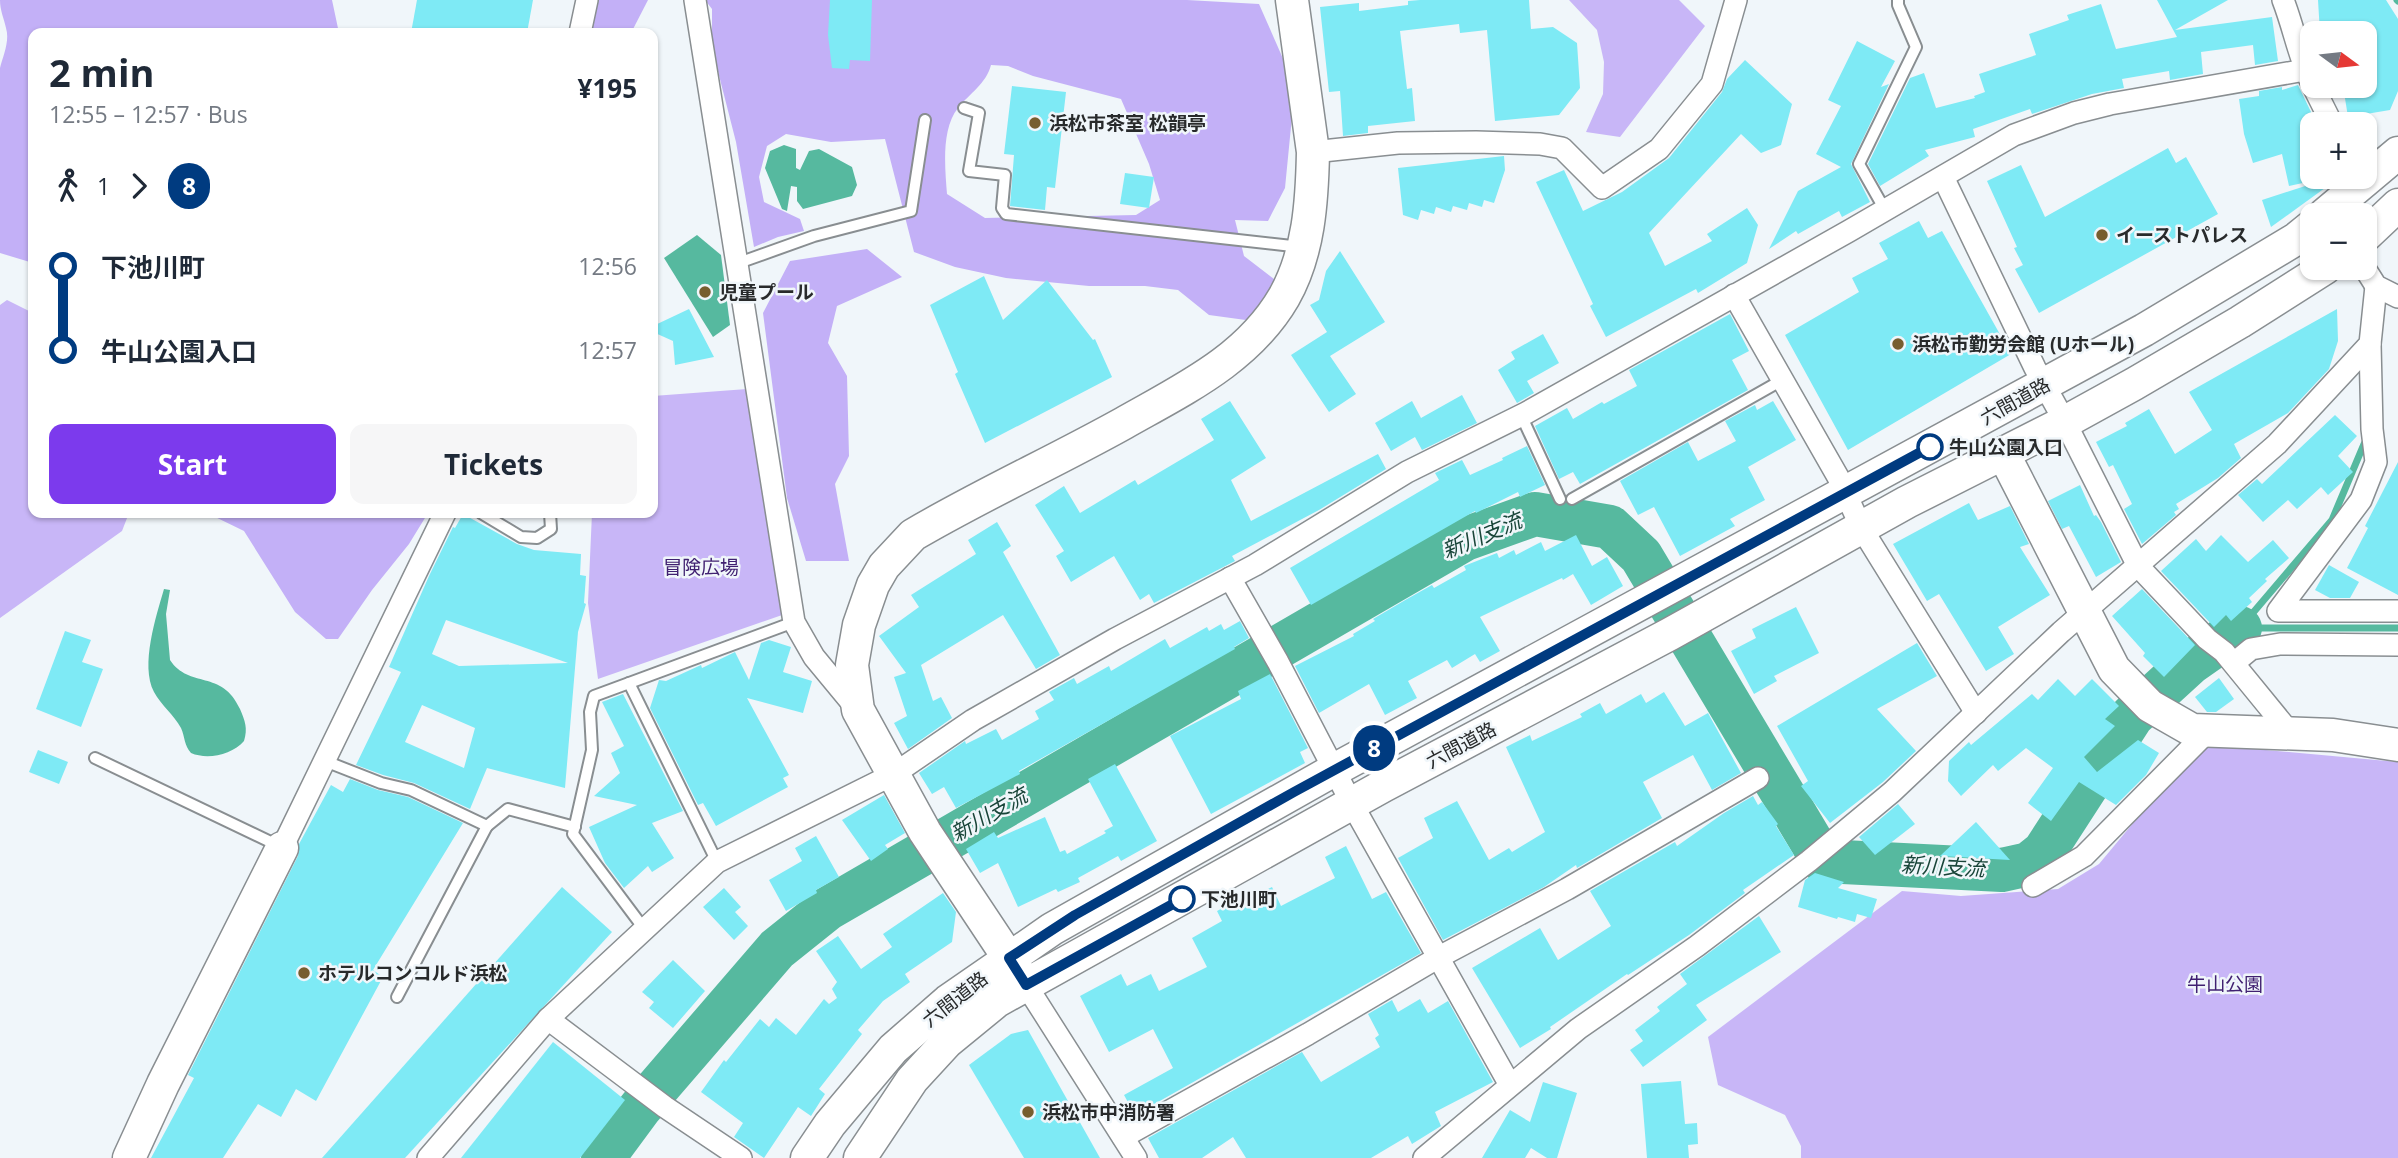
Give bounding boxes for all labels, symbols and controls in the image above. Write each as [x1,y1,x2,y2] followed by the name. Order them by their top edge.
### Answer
[2300,21,2376,98] north arrow
[2300,21,2377,280] map controls
[49,46,154,98] text: 2 min
[578,70,637,106] text: ¥195
[49,98,248,130] text: 12:55 – 12:57 · Bus
[1049,110,1206,136] place label: 浜松市茶室 松韻亭
[2300,112,2377,189] button: +
[1027,115,1043,131] marker: 浜松市茶室 松韻亭
[49,167,87,205] icon: walk
[120,167,158,205] icon: forward
[182,169,196,202] text: 8
[97,170,110,202] text: 1
[2300,203,2377,280] button: −
[2116,222,2248,248] place label: イーストパレス
[2094,227,2110,243] marker: イーストパレス
[101,249,205,285] text: 下池川町
[578,250,637,282] text: 12:56
[719,279,814,305] place label: 児童プール
[697,284,713,300] marker: 児童プール
[1912,331,2134,357] place label: 浜松市勤労会館 (Uホール)
[101,333,257,369] text: 牛山公園入口
[578,334,637,366] text: 12:57
[1890,336,1906,352] marker: 浜松市勤労会館 (Uホール)
[1975,371,2055,431] street label: 六間道路
[49,424,336,504] button: Start
[350,424,637,504] button: Tickets
[1917,434,1943,460] marker: 牛山公園入口
[1949,434,2063,460] place label: 牛山公園入口
[1437,505,1529,564] water label: 新川支流
[663,554,739,580] park label: 冒険広場
[1421,716,1501,774] street label: 六間道路
[1351,725,1397,771] line badge: 8
[1367,731,1381,764] text: 8
[945,780,1034,847] water label: 新川支流
[1900,850,1989,882] water label: 新川支流
[1169,886,1195,912] marker: 下池川町
[1201,886,1277,912] place label: 下池川町
[318,960,508,986] place label: ホテルコンコルド浜松
[296,965,312,981] marker: ホテルコンコルド浜松
[917,965,993,1033] street label: 六間道路
[2187,971,2263,997] park label: 牛山公園
[1042,1099,1175,1125] place label: 浜松市中消防署
[1020,1104,1036,1120] marker: 浜松市中消防署

